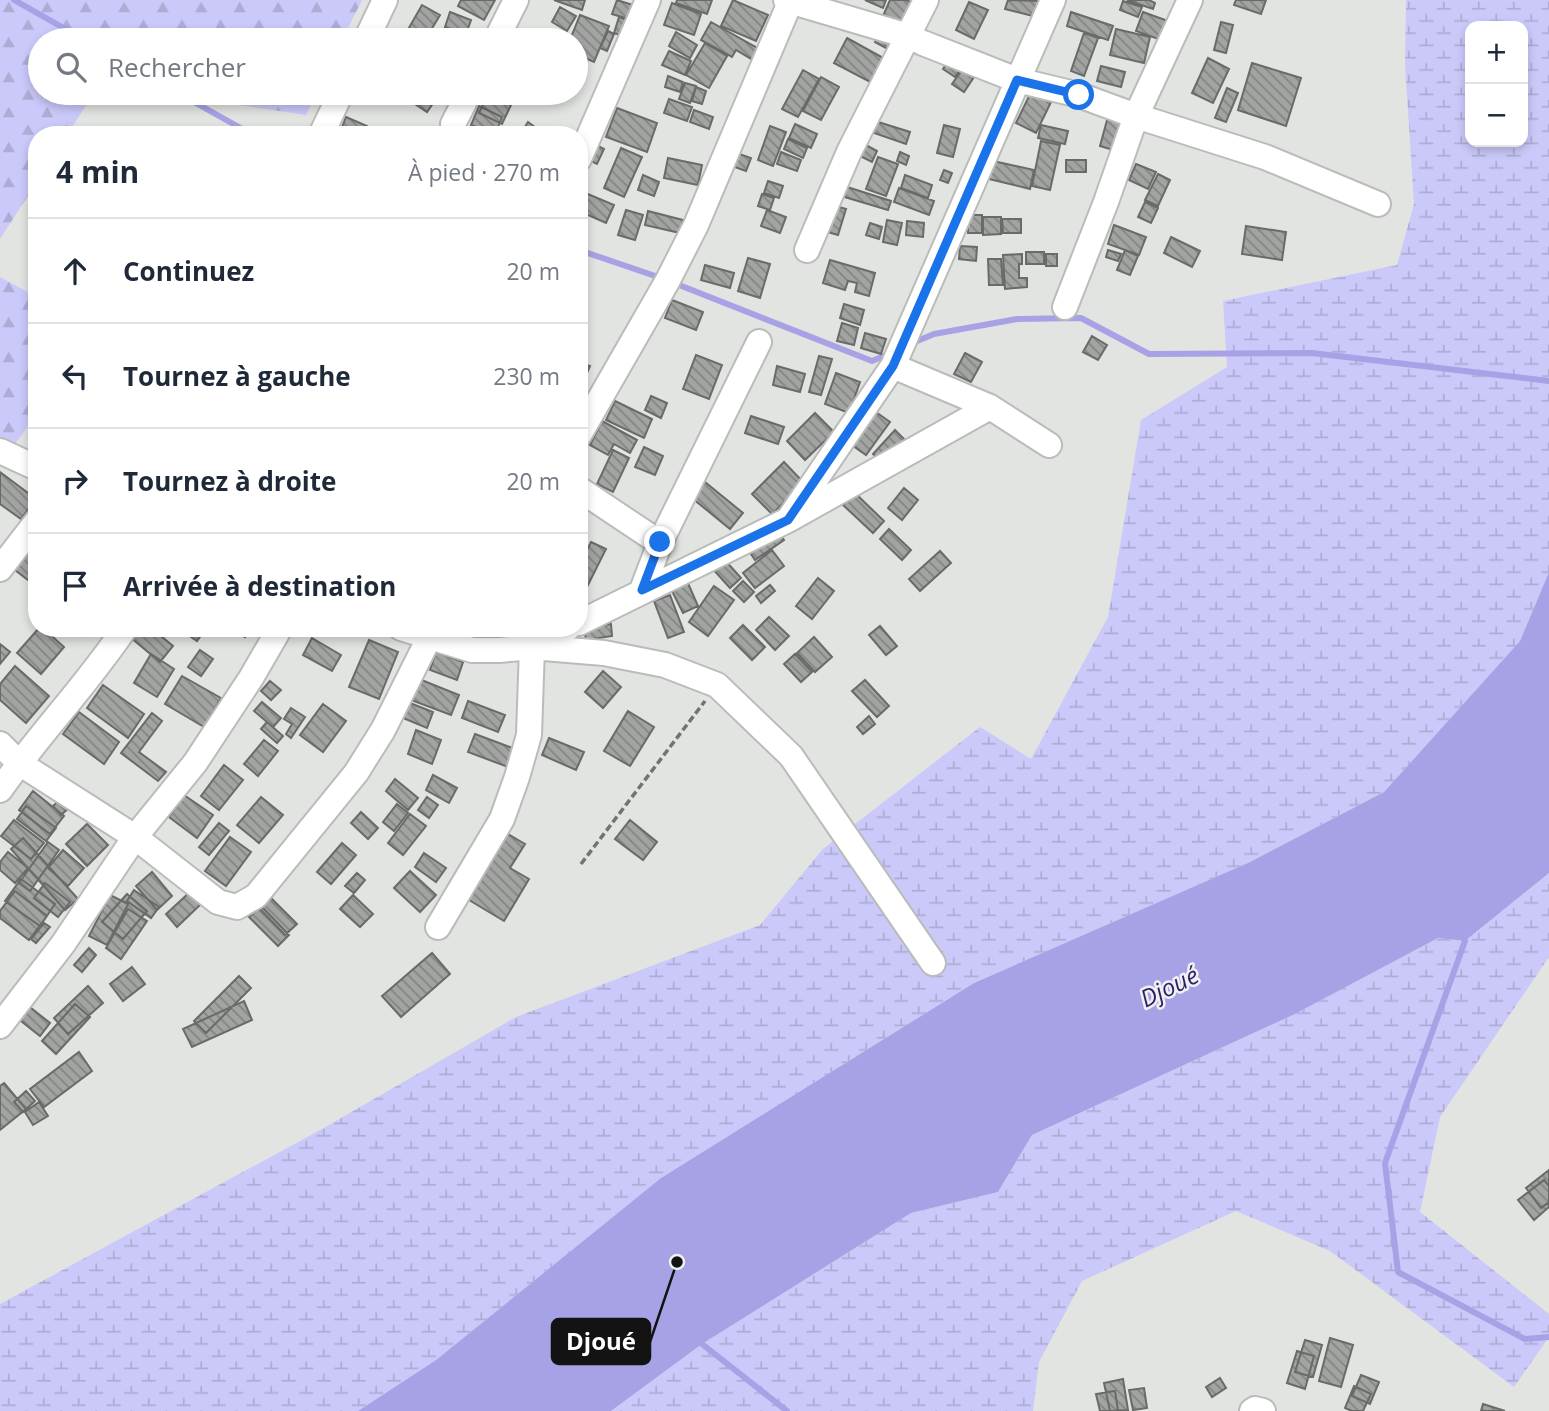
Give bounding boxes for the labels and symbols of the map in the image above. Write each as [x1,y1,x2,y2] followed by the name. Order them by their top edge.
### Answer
[1063,79,1094,110] route start
[644,526,675,557] route end
[1134,958,1204,1014] water label: Djoué
[552,1319,650,1364] callout: Djoué
[566,1324,636,1357] text: Djoué

